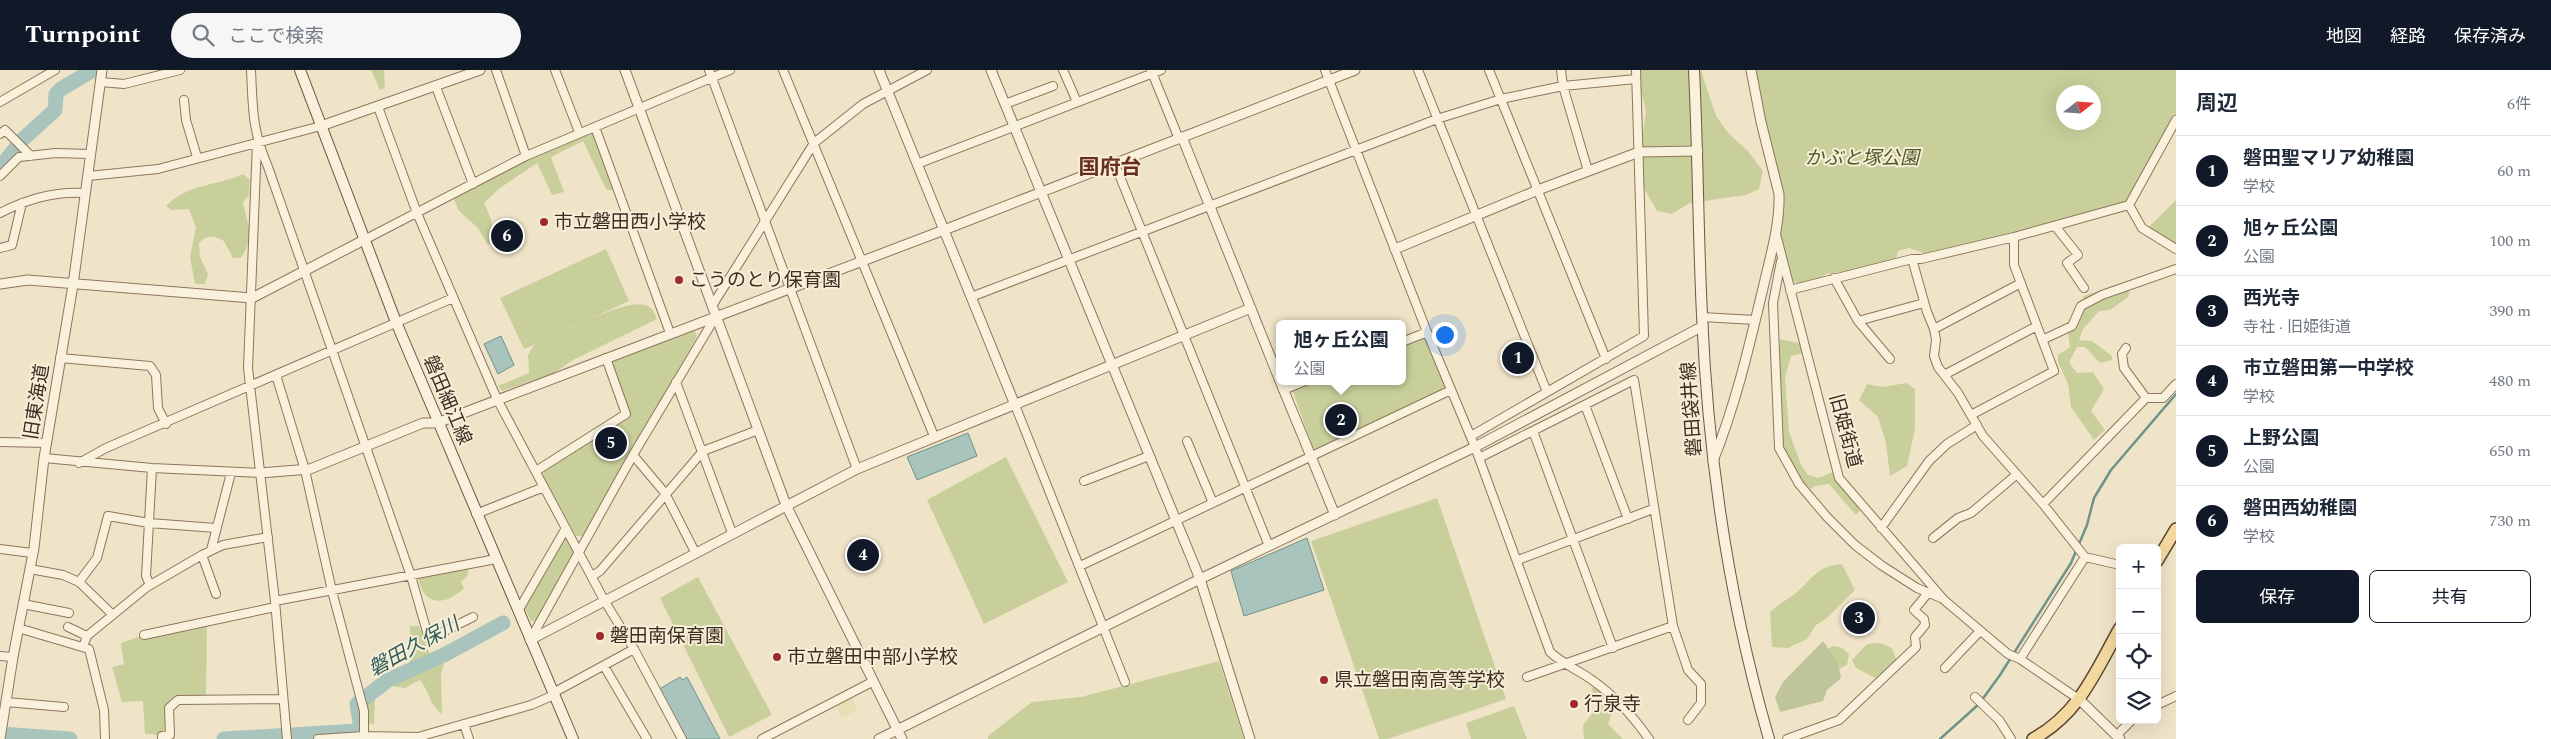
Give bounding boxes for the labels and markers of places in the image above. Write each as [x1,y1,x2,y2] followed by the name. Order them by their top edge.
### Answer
[554,208,706,237] place label: 市立磐田西小学校
[538,216,550,228] marker: 市立磐田西小学校
[491,217,523,255] pin: 6
[689,266,841,295] place label: こうのとり保育園
[673,274,685,286] marker: こうのとり保育園
[1502,339,1534,377] pin: 1
[1325,401,1357,439] pin: 2
[595,424,627,462] pin: 5
[847,536,879,574] pin: 4
[1843,599,1875,637] pin: 3
[610,622,724,651] place label: 磐田南保育園
[594,630,606,642] marker: 磐田南保育園
[787,643,958,672] place label: 市立磐田中部小学校
[771,651,783,663] marker: 市立磐田中部小学校
[1334,666,1505,695] place label: 県立磐田南高等学校
[1318,674,1330,686] marker: 県立磐田南高等学校
[1584,690,1641,719] place label: 行泉寺
[1568,698,1580,710] marker: 行泉寺

